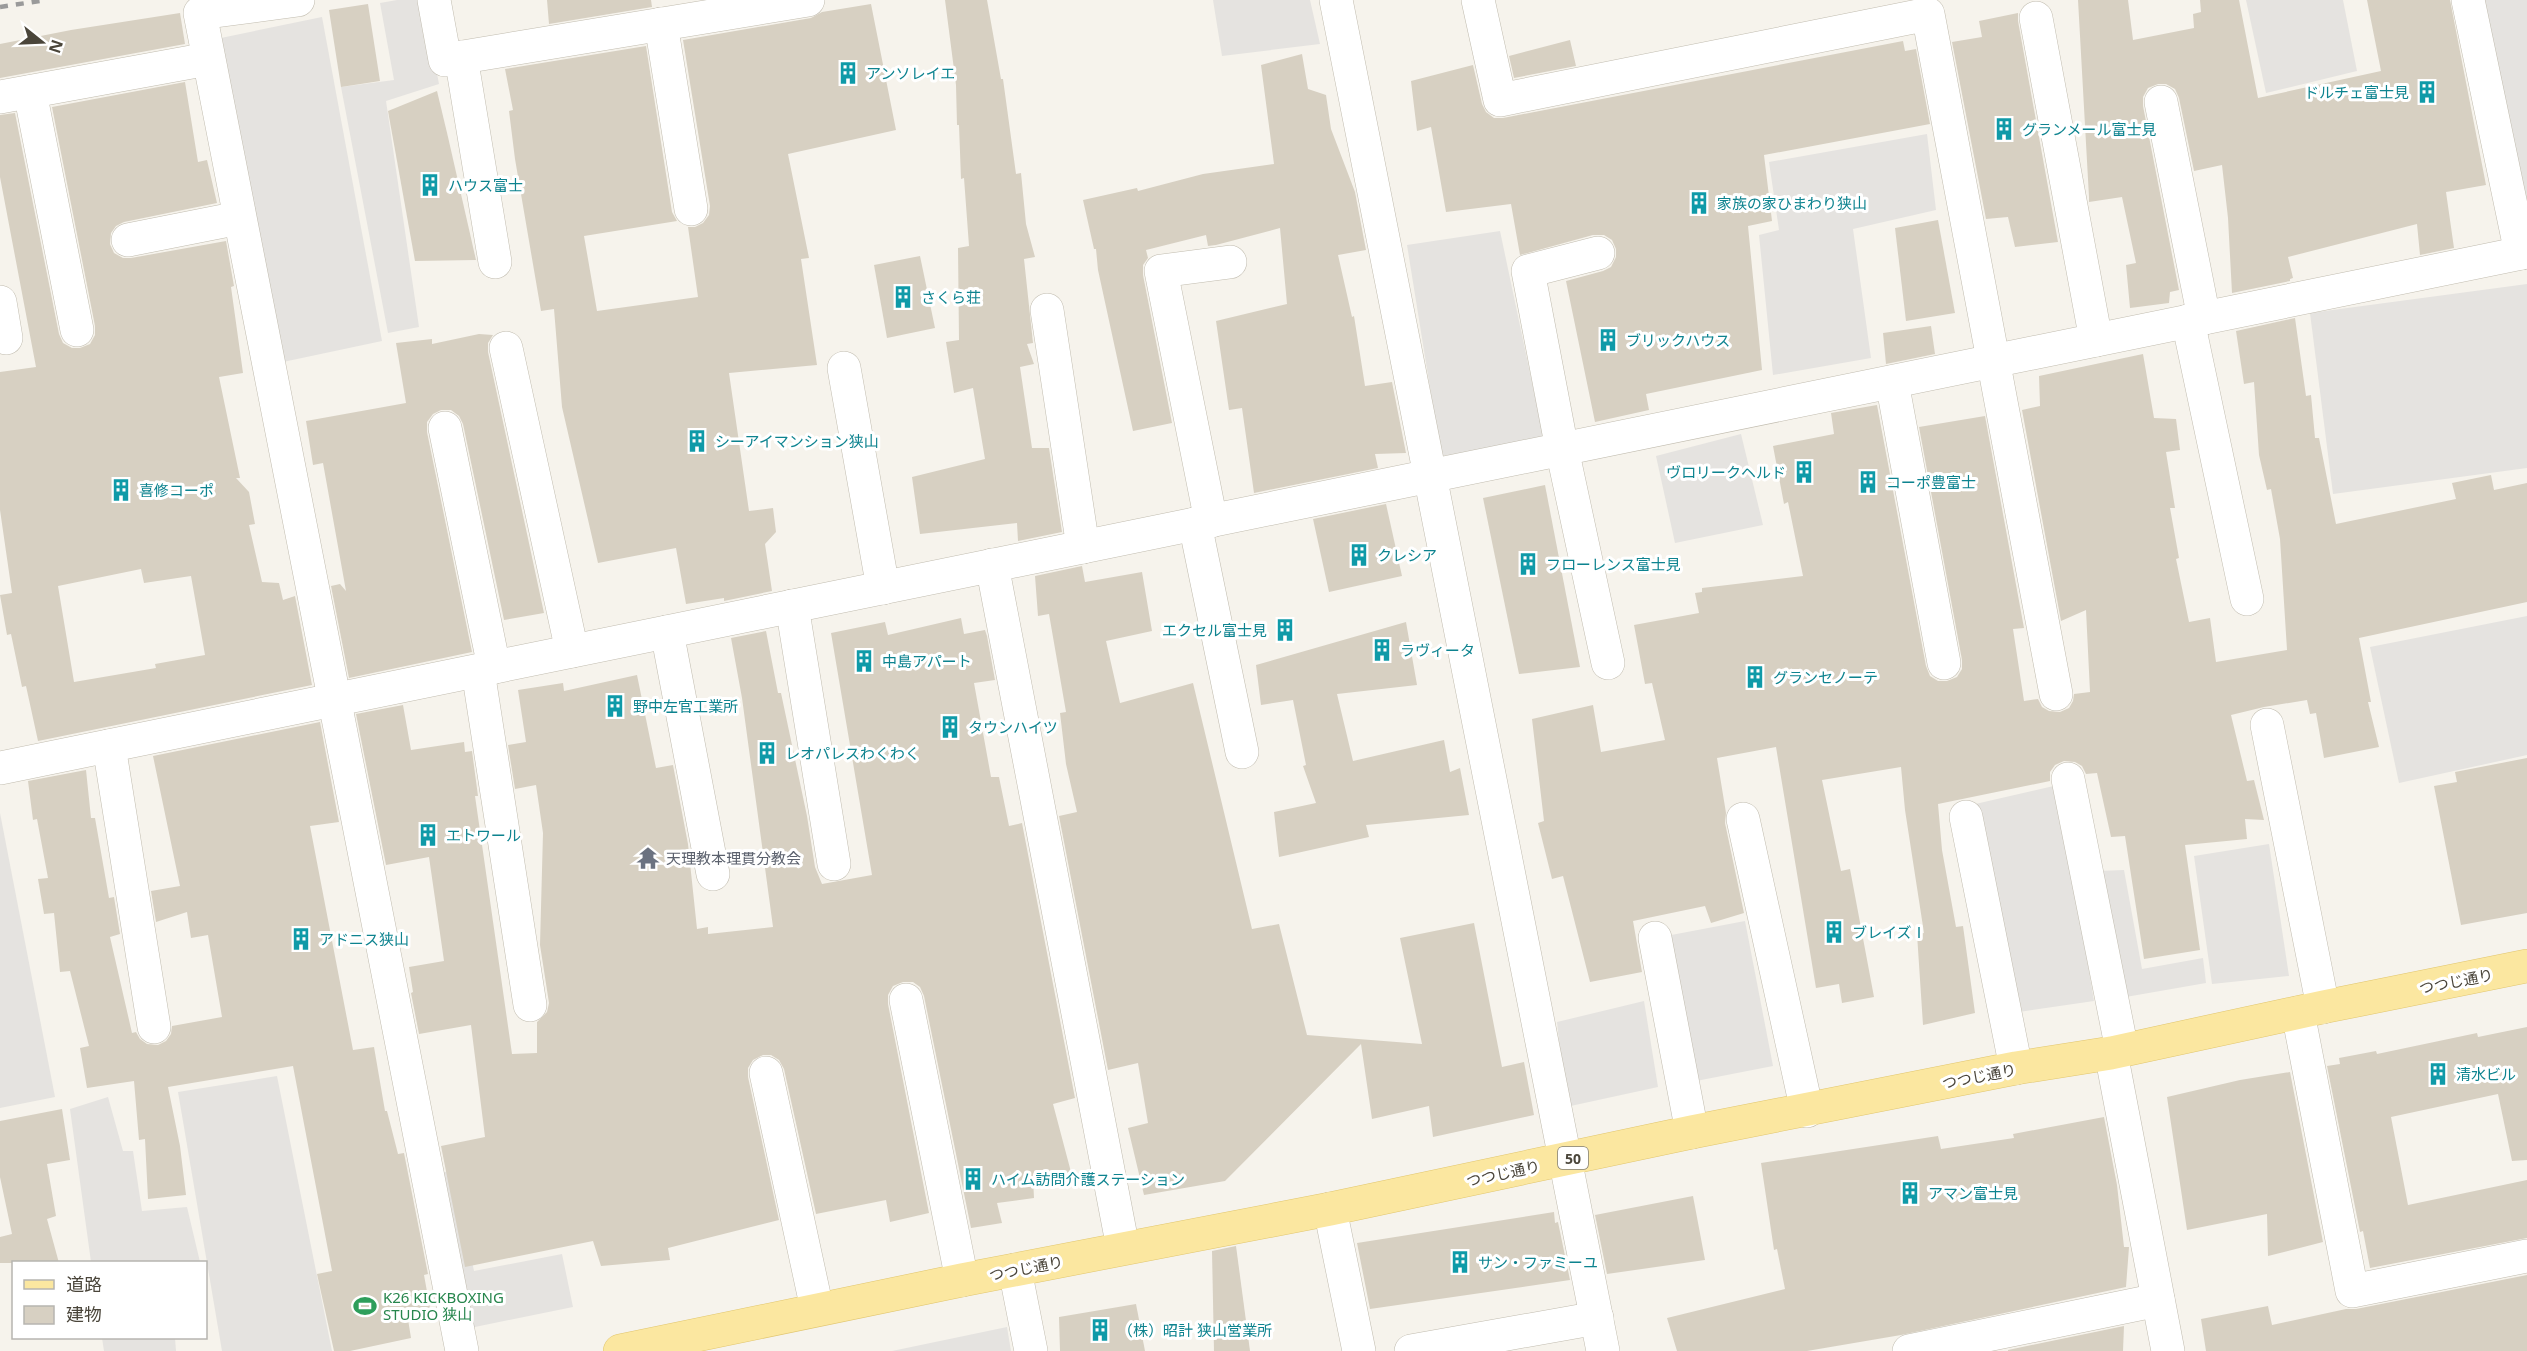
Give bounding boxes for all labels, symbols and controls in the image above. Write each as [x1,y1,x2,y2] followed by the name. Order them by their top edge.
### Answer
[12,12,72,72] north arrow
[44,37,69,56] text: N
[835,60,861,86] building icon: アンソレイエ
[866,63,955,83] place label: アンソレイエ
[2414,79,2440,105] building icon: ドルチェ富士見
[2304,82,2409,102] place label: ドルチェ富士見
[1991,116,2017,142] building icon: グランメール富士見
[2022,119,2157,139] place label: グランメール富士見
[417,172,443,198] building icon: ハウス富士
[448,175,523,195] place label: ハウス富士
[1686,190,1712,216] building icon: 家族の家ひまわり狭山
[1717,193,1867,213] place label: 家族の家ひまわり狭山
[890,284,916,310] building icon: さくら荘
[921,287,981,307] place label: さくら荘
[1595,327,1621,353] building icon: ブリックハウス
[1626,330,1730,350] place label: ブリックハウス
[684,428,710,454] building icon: シーアイマンション狭山
[715,431,879,451] place label: シーアイマンション狭山
[1791,459,1817,485] building icon: ヴロリークヘルド
[1666,462,1786,482] place label: ヴロリークヘルド
[1855,469,1881,495] building icon: コーポ豊富士
[1886,472,1976,492] place label: コーポ豊富士
[108,477,134,503] building icon: 喜修コーポ
[139,480,214,500] place label: 喜修コーポ
[1346,542,1372,568] building icon: クレシア
[1377,545,1437,565] place label: クレシア
[1515,551,1541,577] building icon: フローレンス富士見
[1546,554,1681,574] place label: フローレンス富士見
[1272,617,1298,643] building icon: エクセル富士見
[1162,620,1267,640] place label: エクセル富士見
[1369,637,1395,663] building icon: ラヴィータ
[1400,640,1475,660] place label: ラヴィータ
[851,648,877,674] building icon: 中島アパート
[882,651,972,671] place label: 中島アパート
[1742,664,1768,690] building icon: グランセノーテ
[1773,667,1878,687] place label: グランセノーテ
[602,693,628,719] building icon: 野中左官工業所
[633,696,738,716] place label: 野中左官工業所
[937,714,963,740] building icon: タウンハイツ
[968,717,1058,737] place label: タウンハイツ
[754,740,780,766] building icon: レオパレスわくわく
[785,743,920,763] place label: レオパレスわくわく
[415,822,441,848] building icon: エトワール
[446,825,521,845] place label: エトワール
[635,845,661,871] temple icon: 天理教本理貫分教会
[666,848,801,868] place label: 天理教本理貫分教会
[1821,919,1847,945] building icon: ブレイズⅠ
[1852,922,1927,942] place label: ブレイズⅠ
[288,926,314,952] building icon: アドニス狭山
[319,929,409,949] place label: アドニス狭山
[2417,964,2495,998] street label: つつじ通り
[1940,1059,2018,1093] street label: つつじ通り
[2425,1061,2451,1087] building icon: 清水ビル
[2456,1064,2516,1084] place label: 清水ビル
[1558,1147,1588,1169] road number: 50
[1464,1155,1542,1191] street label: つつじ通り
[960,1166,986,1192] building icon: ハイム訪問介護ステーション
[991,1169,1185,1189] place label: ハイム訪問介護ステーション
[1897,1180,1923,1206] building icon: アマン富士見
[1928,1183,2018,1203] place label: アマン富士見
[1447,1249,1473,1275] building icon: サン・ファミーユ
[987,1251,1065,1285] street label: つつじ通り
[1478,1252,1598,1272] place label: サン・ファミーユ
[12,1261,207,1339] legend
[66,1272,102,1296] text: 道路
[383,1287,504,1324] place label: K26 KICKBOXING STUDIO 狭山
[352,1293,378,1319] sports icon: K26 KICKBOXING STUDIO 狭山
[66,1302,102,1326] text: 建物
[1087,1317,1113,1343] building icon: （株）昭計 狭山営業所
[1118,1320,1272,1340] place label: （株）昭計 狭山営業所

